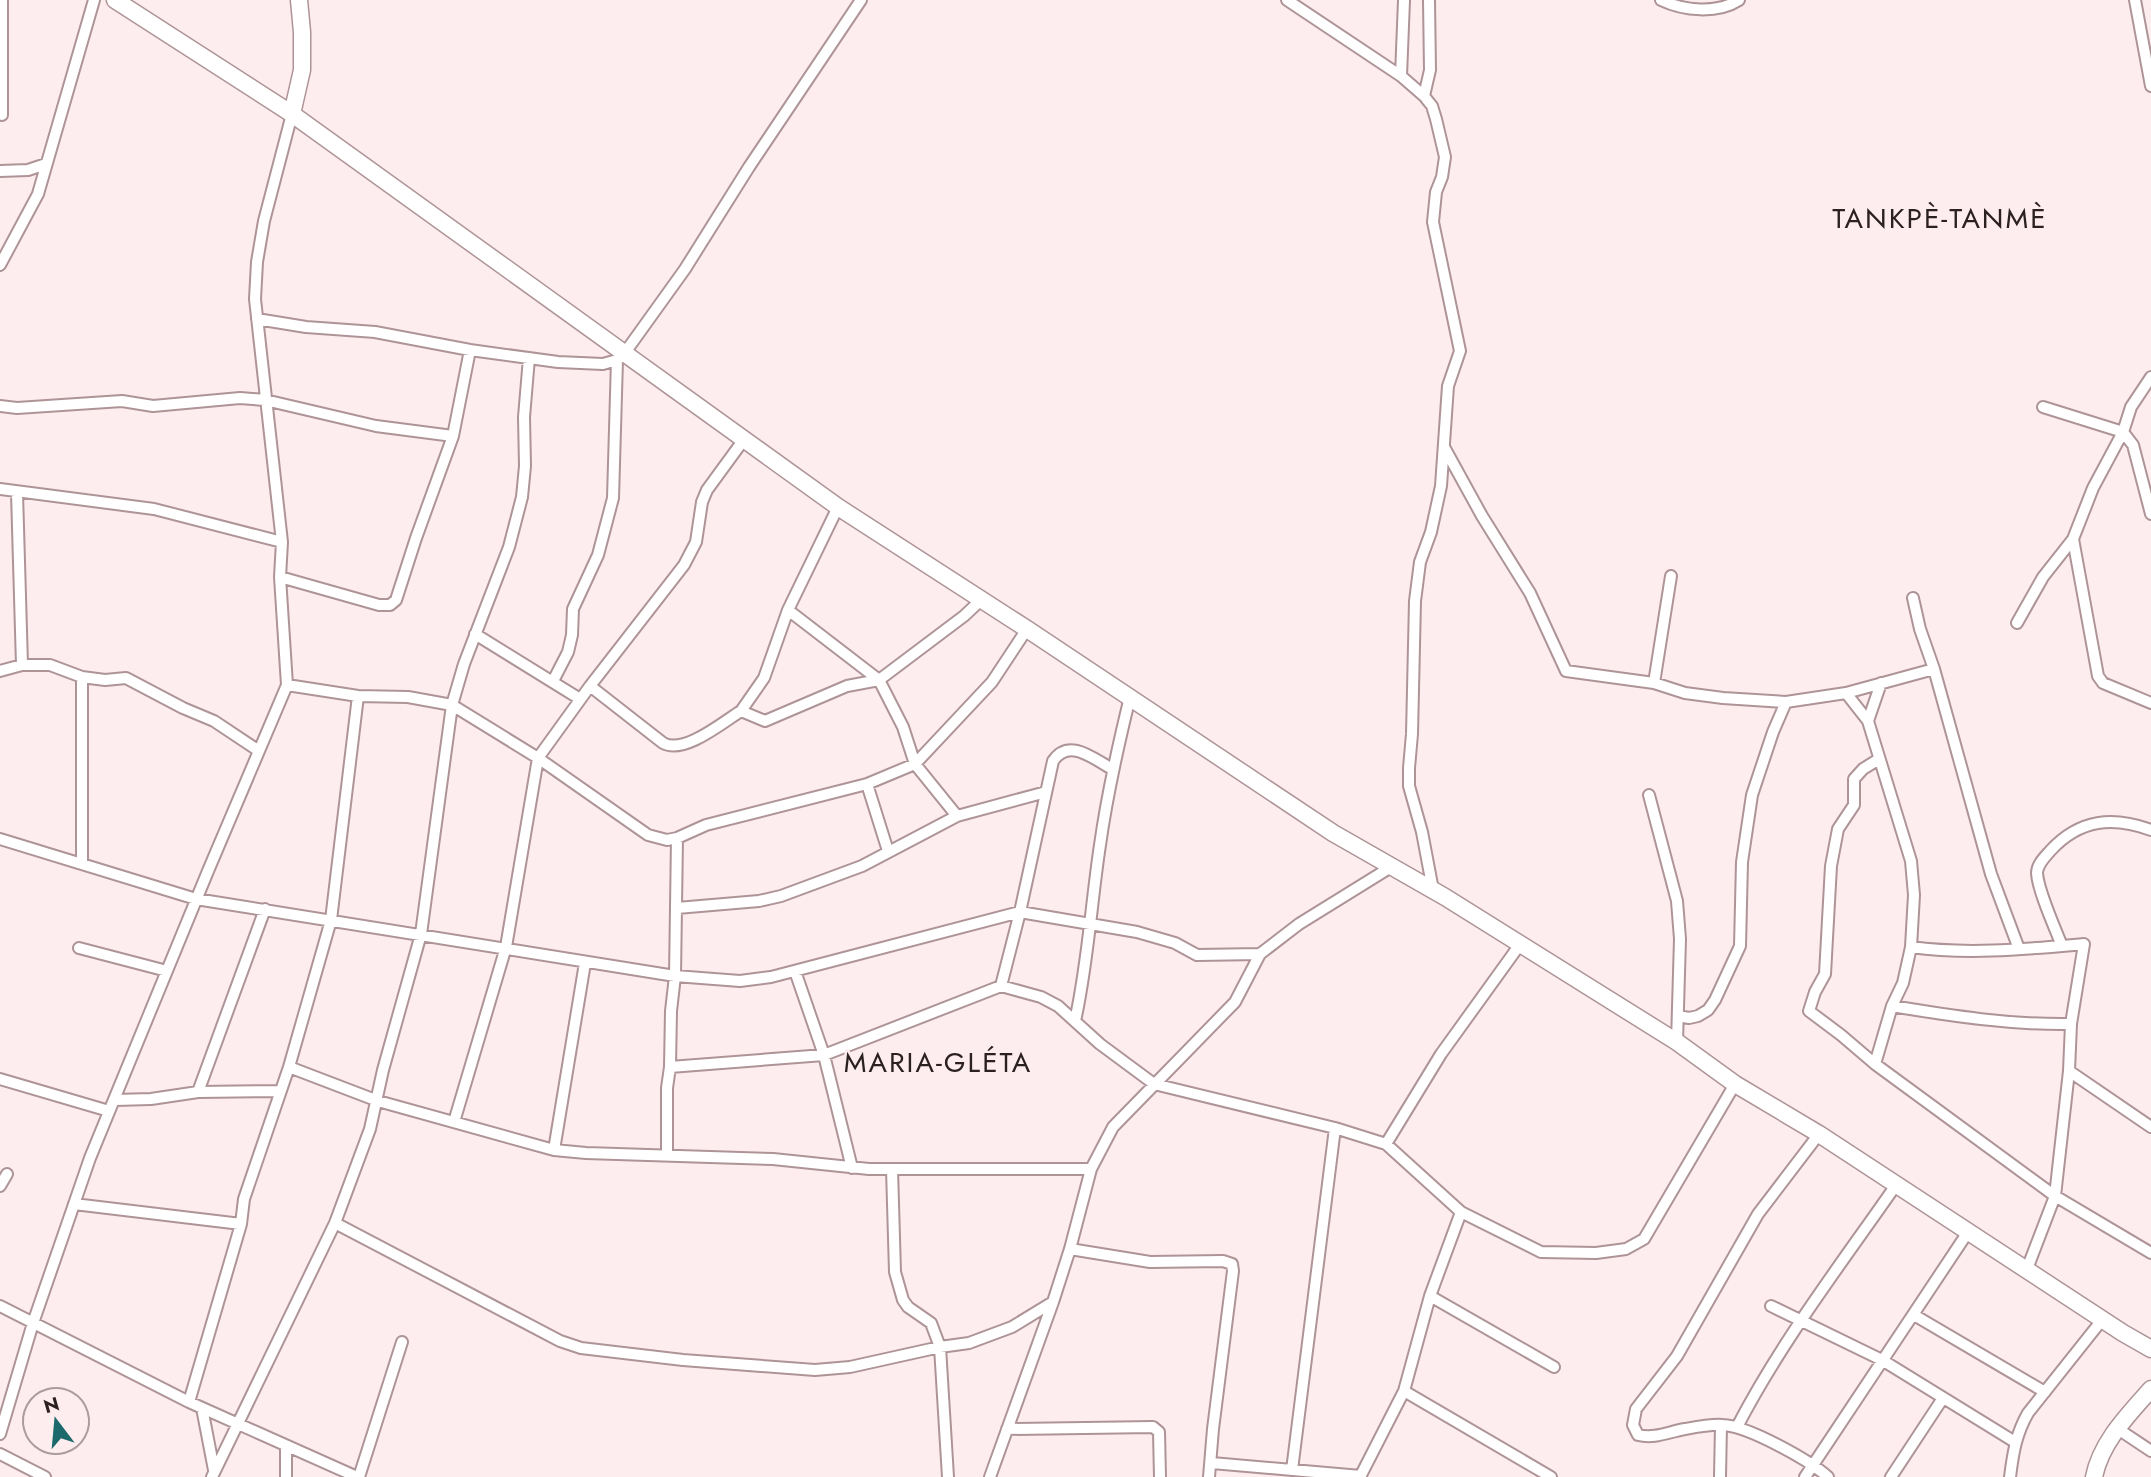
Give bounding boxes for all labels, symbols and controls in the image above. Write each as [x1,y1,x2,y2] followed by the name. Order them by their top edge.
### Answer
[1832,198,2048,239] district label: TANKPÈ-TANMÈ
[844,1042,1032,1083] district label: MARIA-GLÉTA
[21,1386,91,1456] north arrow
[40,1390,62,1420] text: N

